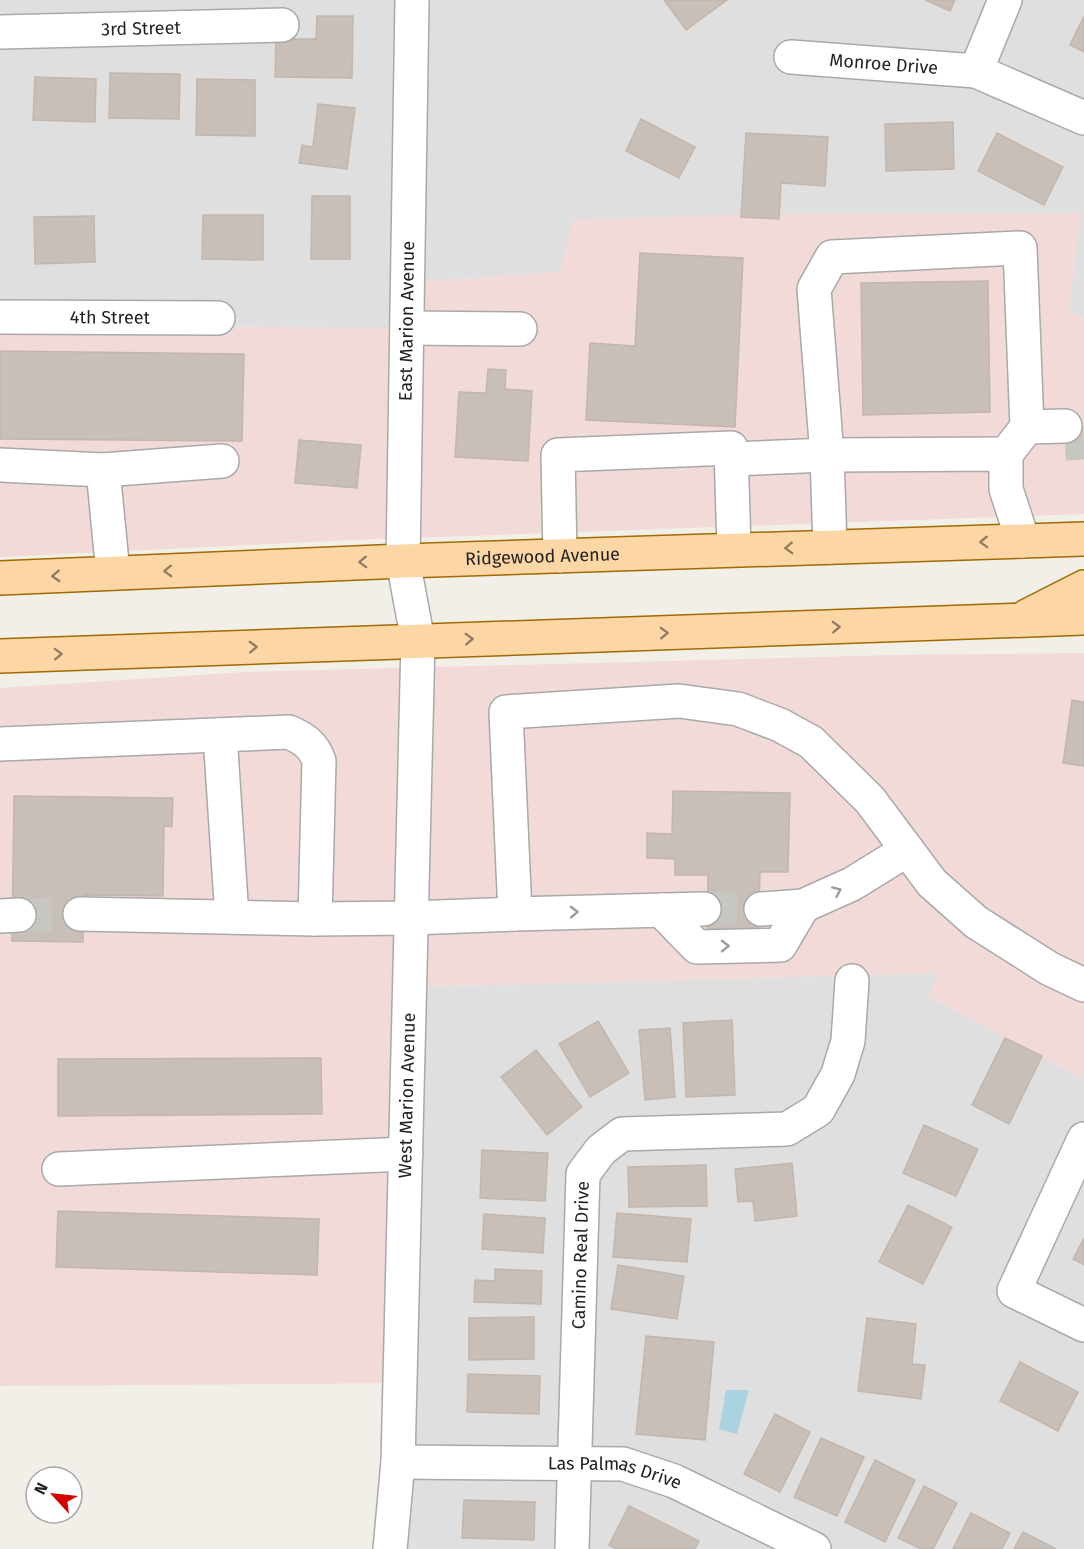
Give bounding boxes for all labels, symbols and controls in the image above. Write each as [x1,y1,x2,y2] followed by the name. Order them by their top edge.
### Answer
[101,17,182,40] street label: 3rd Street
[829,49,939,79] street label: Monroe Drive
[395,241,419,401] street label: East Marion Avenue
[70,306,151,329] street label: 4th Street
[979,536,988,548] one-way arrow
[784,542,793,554] one-way arrow
[465,543,620,570] street label: Ridgewood Avenue
[358,556,367,569] one-way arrow
[164,564,173,577] one-way arrow
[52,569,61,582] one-way arrow
[831,621,840,633] one-way arrow
[660,627,669,639] one-way arrow
[465,633,474,645] one-way arrow
[249,640,258,653] one-way arrow
[54,647,63,660] one-way arrow
[831,886,842,898] one-way arrow
[569,906,578,918] one-way arrow
[721,940,730,952] one-way arrow
[394,1012,420,1179] street label: West Marion Avenue
[567,1181,594,1330] street label: Camino Real Drive
[548,1452,686,1494] street label: Las Palmas Drive
[24,1465,84,1525] north arrow
[30,1479,52,1497] text: N

